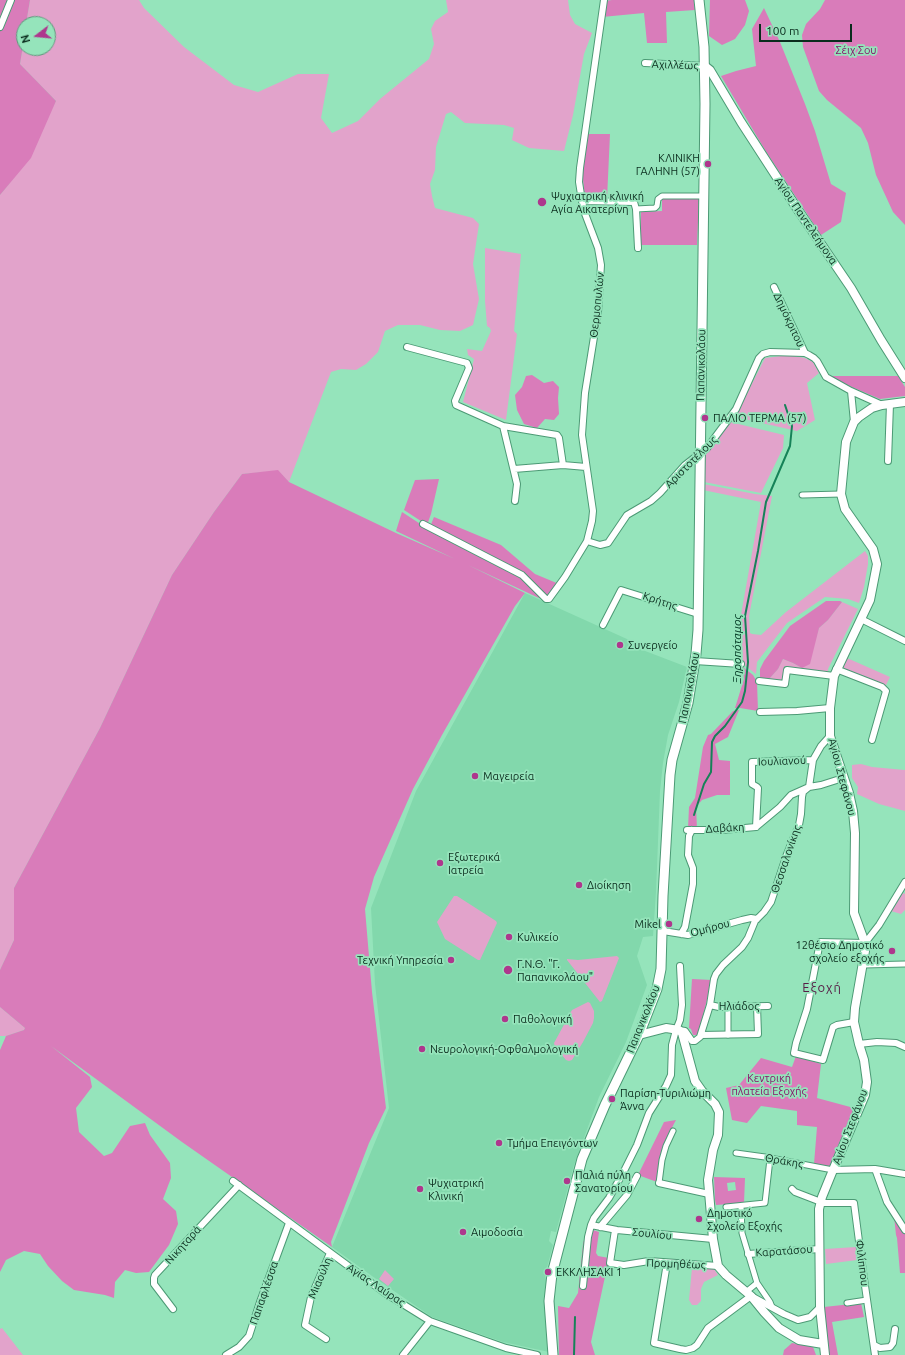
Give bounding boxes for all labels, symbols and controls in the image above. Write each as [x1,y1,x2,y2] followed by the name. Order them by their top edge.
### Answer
[16,16,56,56] north arrow
[761,16,854,42] scale bar
[766,24,799,37] text: 100 m
[19,33,32,45] text: N
[835,43,877,57] park label: Σέιχ Σου
[651,58,699,72] street label: Αχιλλέως
[636,151,700,177] place label: ΚΛΙΝΙΚΗ ΓΑΛΗΝΗ (57)
[703,159,713,169] marker: ΚΛΙΝΙΚΗ ΓΑΛΗΝΗ (57)
[772,175,840,267] street label: Αγίου Παντελεήμονα
[551,189,644,215] place label: Ψυχιατρική κλινική Αγία Αικατερίνη
[536,196,548,208] marker: Ψυχιατρική κλινική Αγία Αικατερίνη
[587,272,607,338] street label: Θερμοπυλών
[771,291,807,349] street label: Δημόκριτου
[694,329,708,401] street label: Παπανικολάου
[713,411,806,425] place label: ΠΑΛΙΟ ΤΕΡΜΑ (57)
[700,413,710,423] marker: ΠΑΛΙΟ ΤΕΡΜΑ (57)
[662,433,720,491] street label: Αριστοτέλους
[641,589,679,613] street label: Κρήτης
[730,614,744,684] water label: Ξηροπόταμος
[628,638,678,652] place label: Συνεργείο
[615,640,625,650] marker: Συνεργείο
[676,651,702,725] street label: Παπανικολάου
[825,737,859,817] street label: Αγίου Στεφάνου
[758,754,806,768] street label: Ιουλιανού
[483,769,534,783] place label: Μαγειρεία
[470,771,480,781] marker: Μαγειρεία
[705,820,745,836] street label: Δαβάκη
[768,823,804,895] street label: Θεσσαλονίκης
[448,850,500,876] place label: Εξωτερικά Ιατρεία
[435,858,445,868] marker: Εξωτερικά Ιατρεία
[587,878,631,892] place label: Διοίκηση
[574,880,584,890] marker: Διοίκηση
[689,916,731,940] street label: Ομήρου
[634,917,661,931] place label: Mikel
[664,919,674,929] marker: Mikel
[517,930,559,944] place label: Κυλικείο
[504,932,514,942] marker: Κυλικείο
[795,938,884,964] place label: 12θέσιο Δημοτικό σχολείο εξοχής
[887,946,897,956] marker: 12θέσιο Δημοτικό σχολείο εξοχής
[357,953,443,967] place label: Τεχνική Υπηρεσία
[446,955,456,965] marker: Τεχνική Υπηρεσία
[517,957,593,983] place label: Γ.Ν.Θ. "Γ. Παπανικολάου"
[502,964,514,976] marker: Γ.Ν.Θ. "Γ. Παπανικολάου"
[802,980,842,996] district label: Εξοχή
[623,983,663,1055] street label: Παπανικολάου
[719,999,759,1013] street label: Ηλιάδος
[513,1012,572,1026] place label: Παθολογική
[500,1014,510,1024] marker: Παθολογική
[430,1042,578,1056] place label: Νευρολογική-Οφθαλμολογική
[417,1044,427,1054] marker: Νευρολογική-Οφθαλμολογική
[732,1071,806,1097] park label: Κεντρική πλατεία Εξοχής
[620,1086,711,1112] place label: Παρίση-Τυριλιώμη Άννα
[830,1088,870,1166] street label: Αγίου Στεφάνου
[607,1094,617,1104] marker: Παρίση-Τυριλιώμη Άννα
[507,1136,598,1150] place label: Τμήμα Επειγόντων
[494,1138,504,1148] marker: Τμήμα Επειγόντων
[764,1151,804,1171] street label: Θράκης
[575,1168,633,1194] place label: Παλιά πύλη Σανατορίου
[428,1176,484,1202] place label: Ψυχιατρική Κλινική
[562,1176,572,1186] marker: Παλιά πύλη Σανατορίου
[415,1184,425,1194] marker: Ψυχιατρική Κλινική
[707,1206,782,1232] place label: Δημοτικό Σχολείο Εξοχής
[694,1214,704,1224] marker: Δημοτικό Σχολείο Εξοχής
[162,1223,204,1267] street label: Νικηταρά
[471,1225,523,1239] place label: Αιμοδοσία
[632,1225,672,1243] street label: Σουλίου
[458,1227,468,1237] marker: Αιμοδοσία
[853,1239,871,1287] street label: Φιλίππου
[755,1242,813,1260] street label: Καρατάσου
[305,1255,335,1301] street label: Μιαούλη
[646,1256,706,1272] street label: Προμηθέως
[247,1259,281,1327] street label: Παπαφλέσσα
[344,1261,408,1309] street label: Αγίας Λαύρας
[556,1265,622,1279] place label: ΕΚΚΛΗΣΑΚΙ 1
[543,1267,553,1277] marker: ΕΚΚΛΗΣΑΚΙ 1

